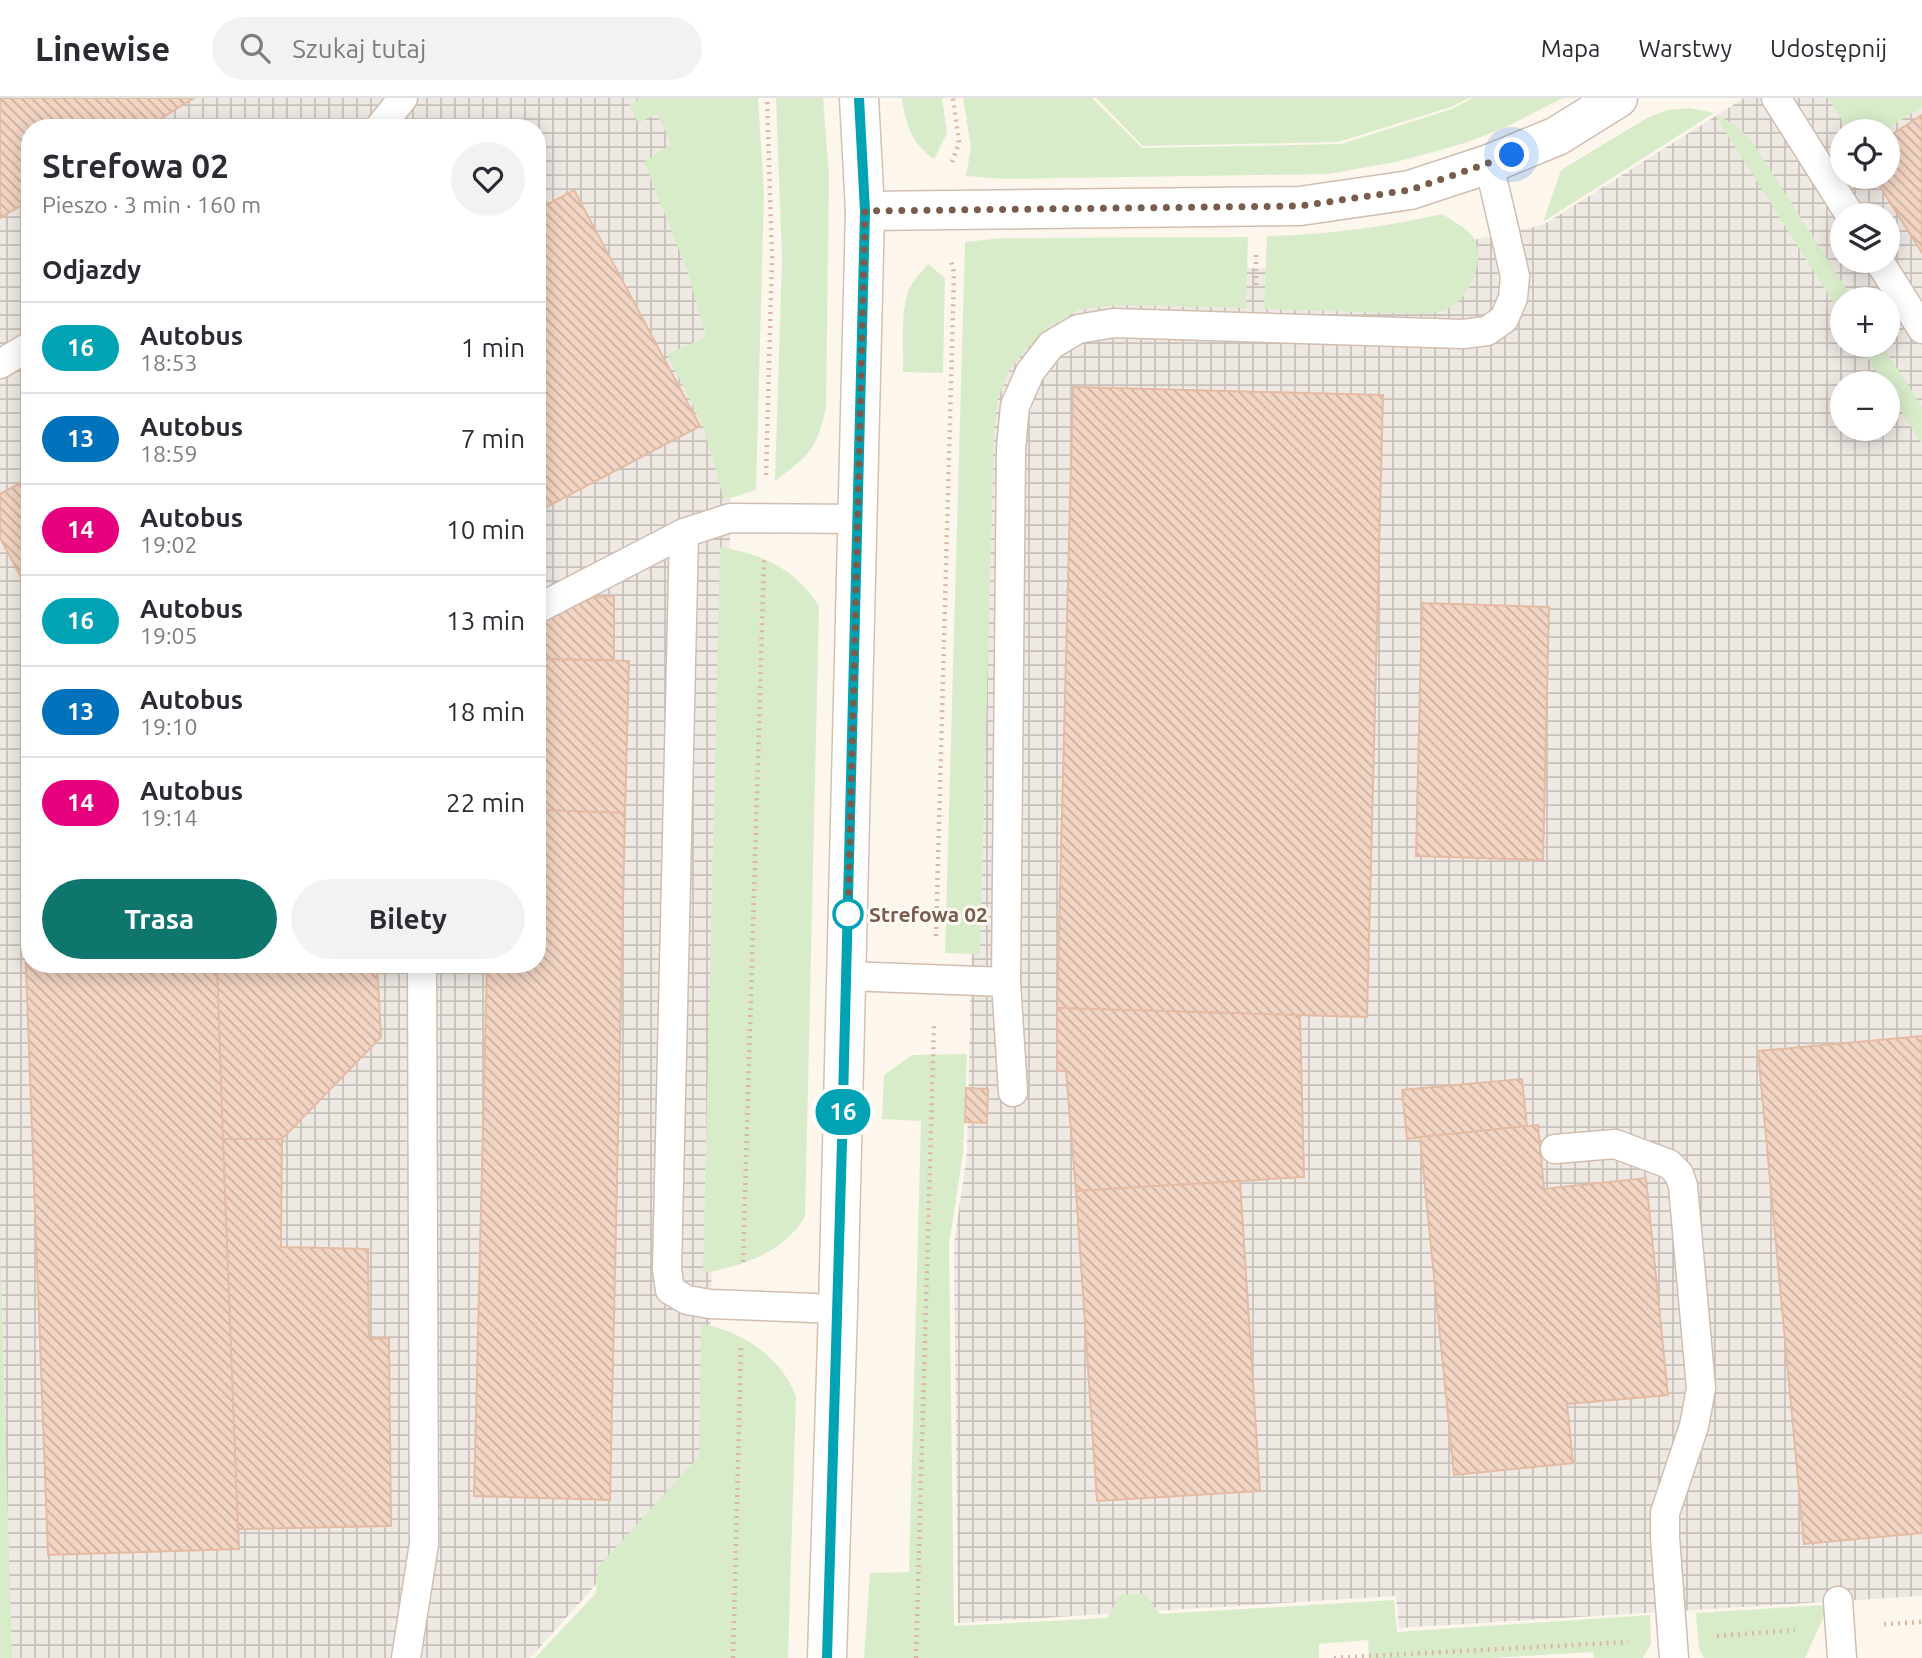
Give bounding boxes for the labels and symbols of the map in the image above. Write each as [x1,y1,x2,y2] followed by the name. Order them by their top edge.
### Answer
[1494,137,1529,172] your location
[833,899,863,929] marker: Strefowa 02
[869,902,988,926] place label: Strefowa 02
[812,1089,874,1135] line badge: 16

